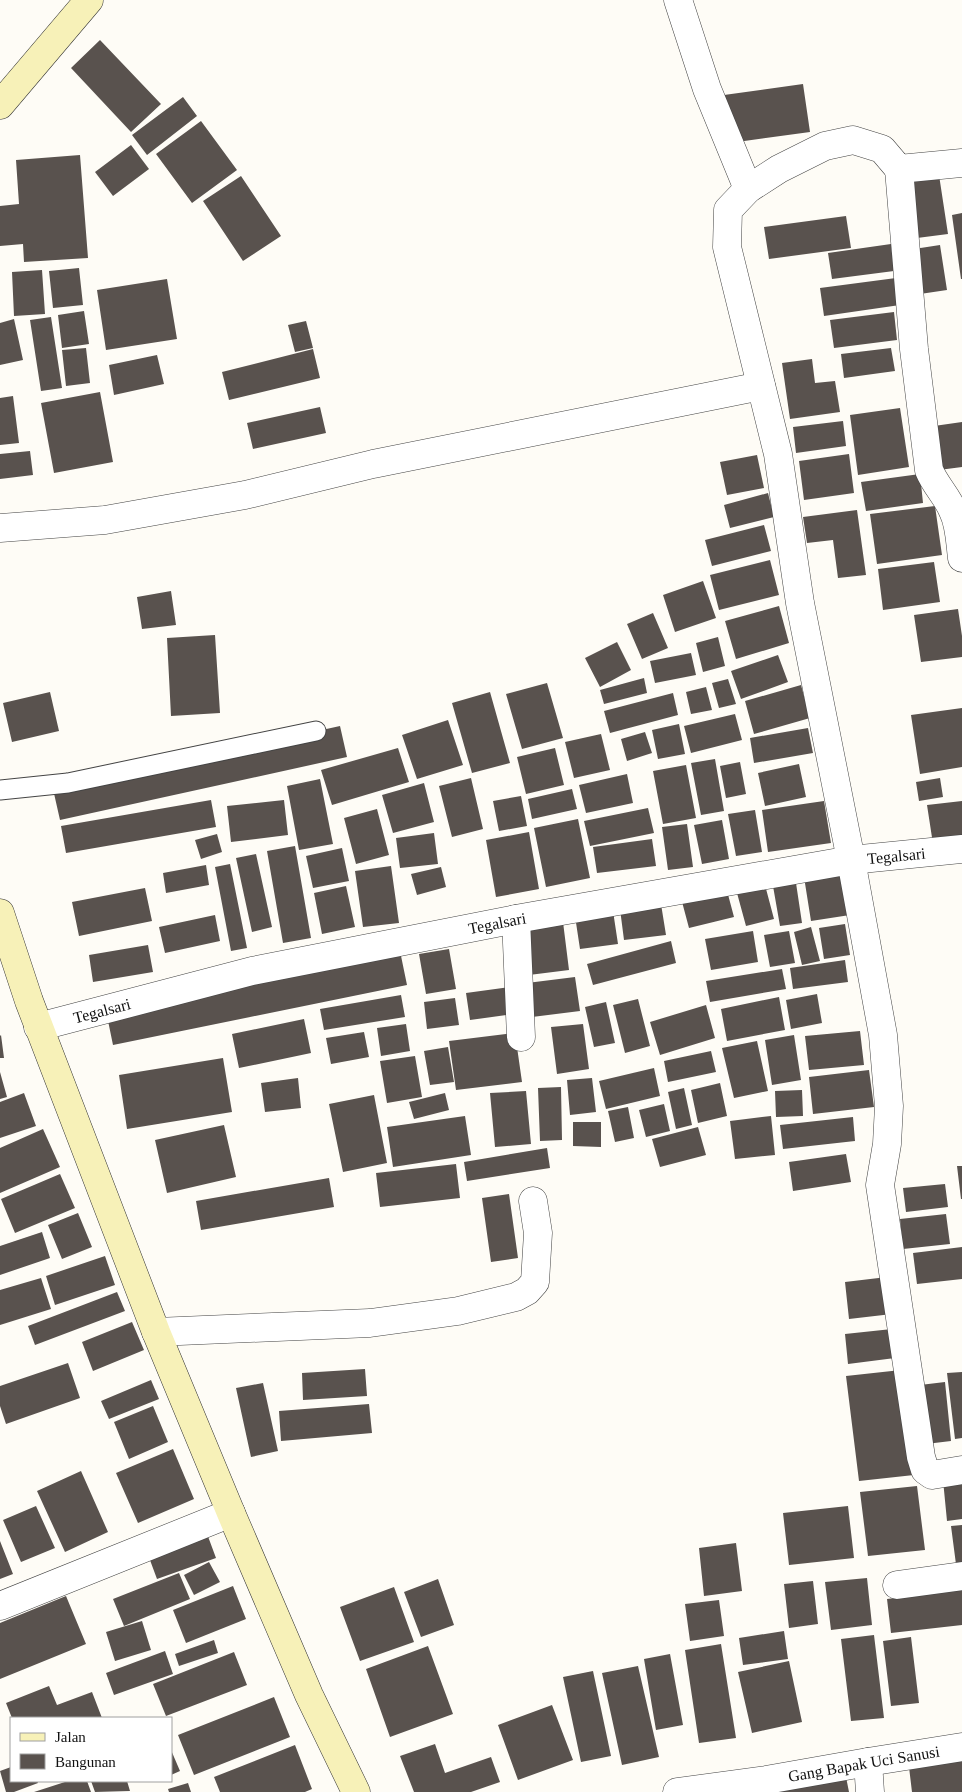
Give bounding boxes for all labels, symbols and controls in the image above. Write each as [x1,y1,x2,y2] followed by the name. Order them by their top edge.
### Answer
[866,844,927,867] street label: Tegalsari
[467,909,528,937] street label: Tegalsari
[71,995,133,1026] street label: Tegalsari
[10,1717,172,1782] legend
[55,1729,86,1745] text: Jalan
[787,1742,941,1784] street label: Gang Bapak Uci Sanusi
[55,1754,116,1770] text: Bangunan

